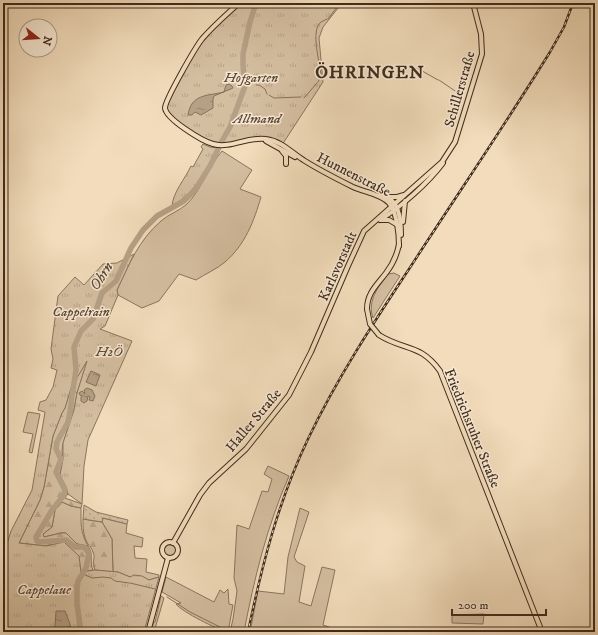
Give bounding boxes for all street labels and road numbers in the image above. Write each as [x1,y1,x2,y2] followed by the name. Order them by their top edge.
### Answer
[441,49,479,129] street label: Schillerstraße
[314,149,394,201] street label: Hunnenstraße
[315,228,361,304] street label: Karlsvorstadt
[440,366,504,491] street label: Friedrichsruher Straße
[222,385,286,456] street label: Haller Straße

